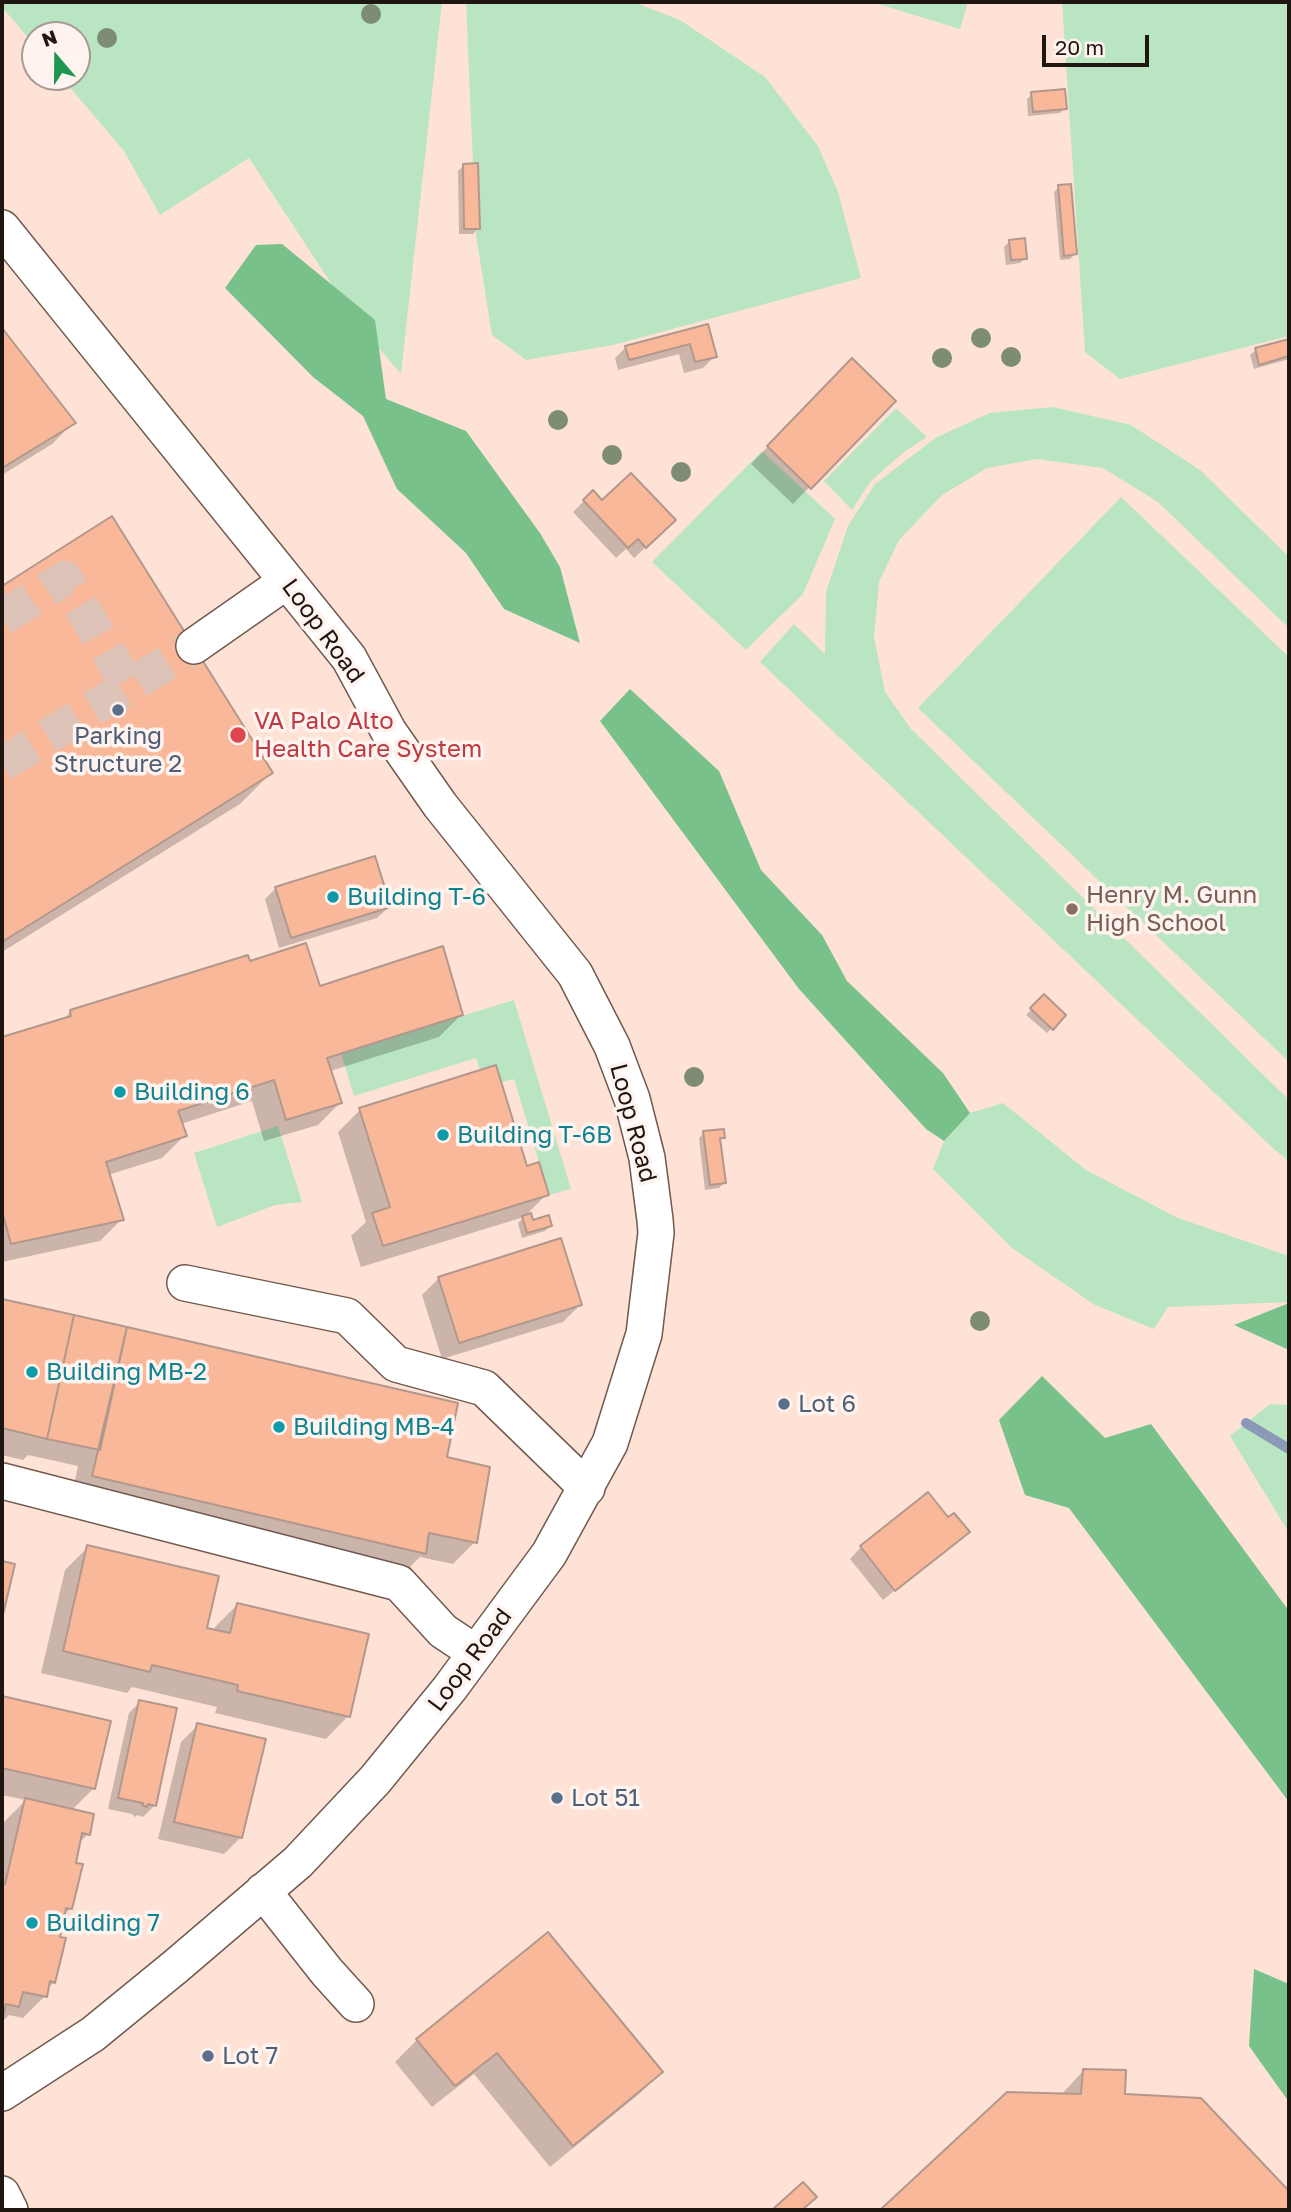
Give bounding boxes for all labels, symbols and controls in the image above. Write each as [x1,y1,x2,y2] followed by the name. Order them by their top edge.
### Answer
[21,21,91,91] north arrow
[1046,21,1153,65] scale bar
[39,24,60,51] text: N
[1055,34,1104,60] text: 20 m
[276,573,370,689] street label: Loop Road
[110,702,126,718] marker: Parking Structure 2
[254,707,482,763] place label: VA Palo Alto Health Care System
[54,722,182,778] place label: Parking Structure 2
[228,725,248,745] marker: VA Palo Alto Health Care System
[1086,881,1257,937] place label: Henry M. Gunn High School
[347,883,486,911] place label: Building T-6
[325,889,341,905] marker: Building T-6
[1064,901,1080,917] marker: Henry M. Gunn High School
[603,1060,663,1186] street label: Loop Road
[134,1078,250,1106] place label: Building 6
[112,1084,128,1100] marker: Building 6
[457,1121,612,1149] place label: Building T-6B
[435,1127,451,1143] marker: Building T-6B
[46,1358,207,1386] place label: Building MB-2
[24,1364,40,1380] marker: Building MB-2
[798,1390,856,1418] place label: Lot 6
[776,1396,792,1412] marker: Lot 6
[293,1413,455,1441] place label: Building MB-4
[271,1419,287,1435] marker: Building MB-4
[422,1603,518,1717] street label: Loop Road
[571,1784,640,1812] place label: Lot 51
[549,1790,565,1806] marker: Lot 51
[46,1909,160,1937] place label: Building 7
[24,1915,40,1931] marker: Building 7
[222,2042,278,2070] place label: Lot 7
[200,2048,216,2064] marker: Lot 7

